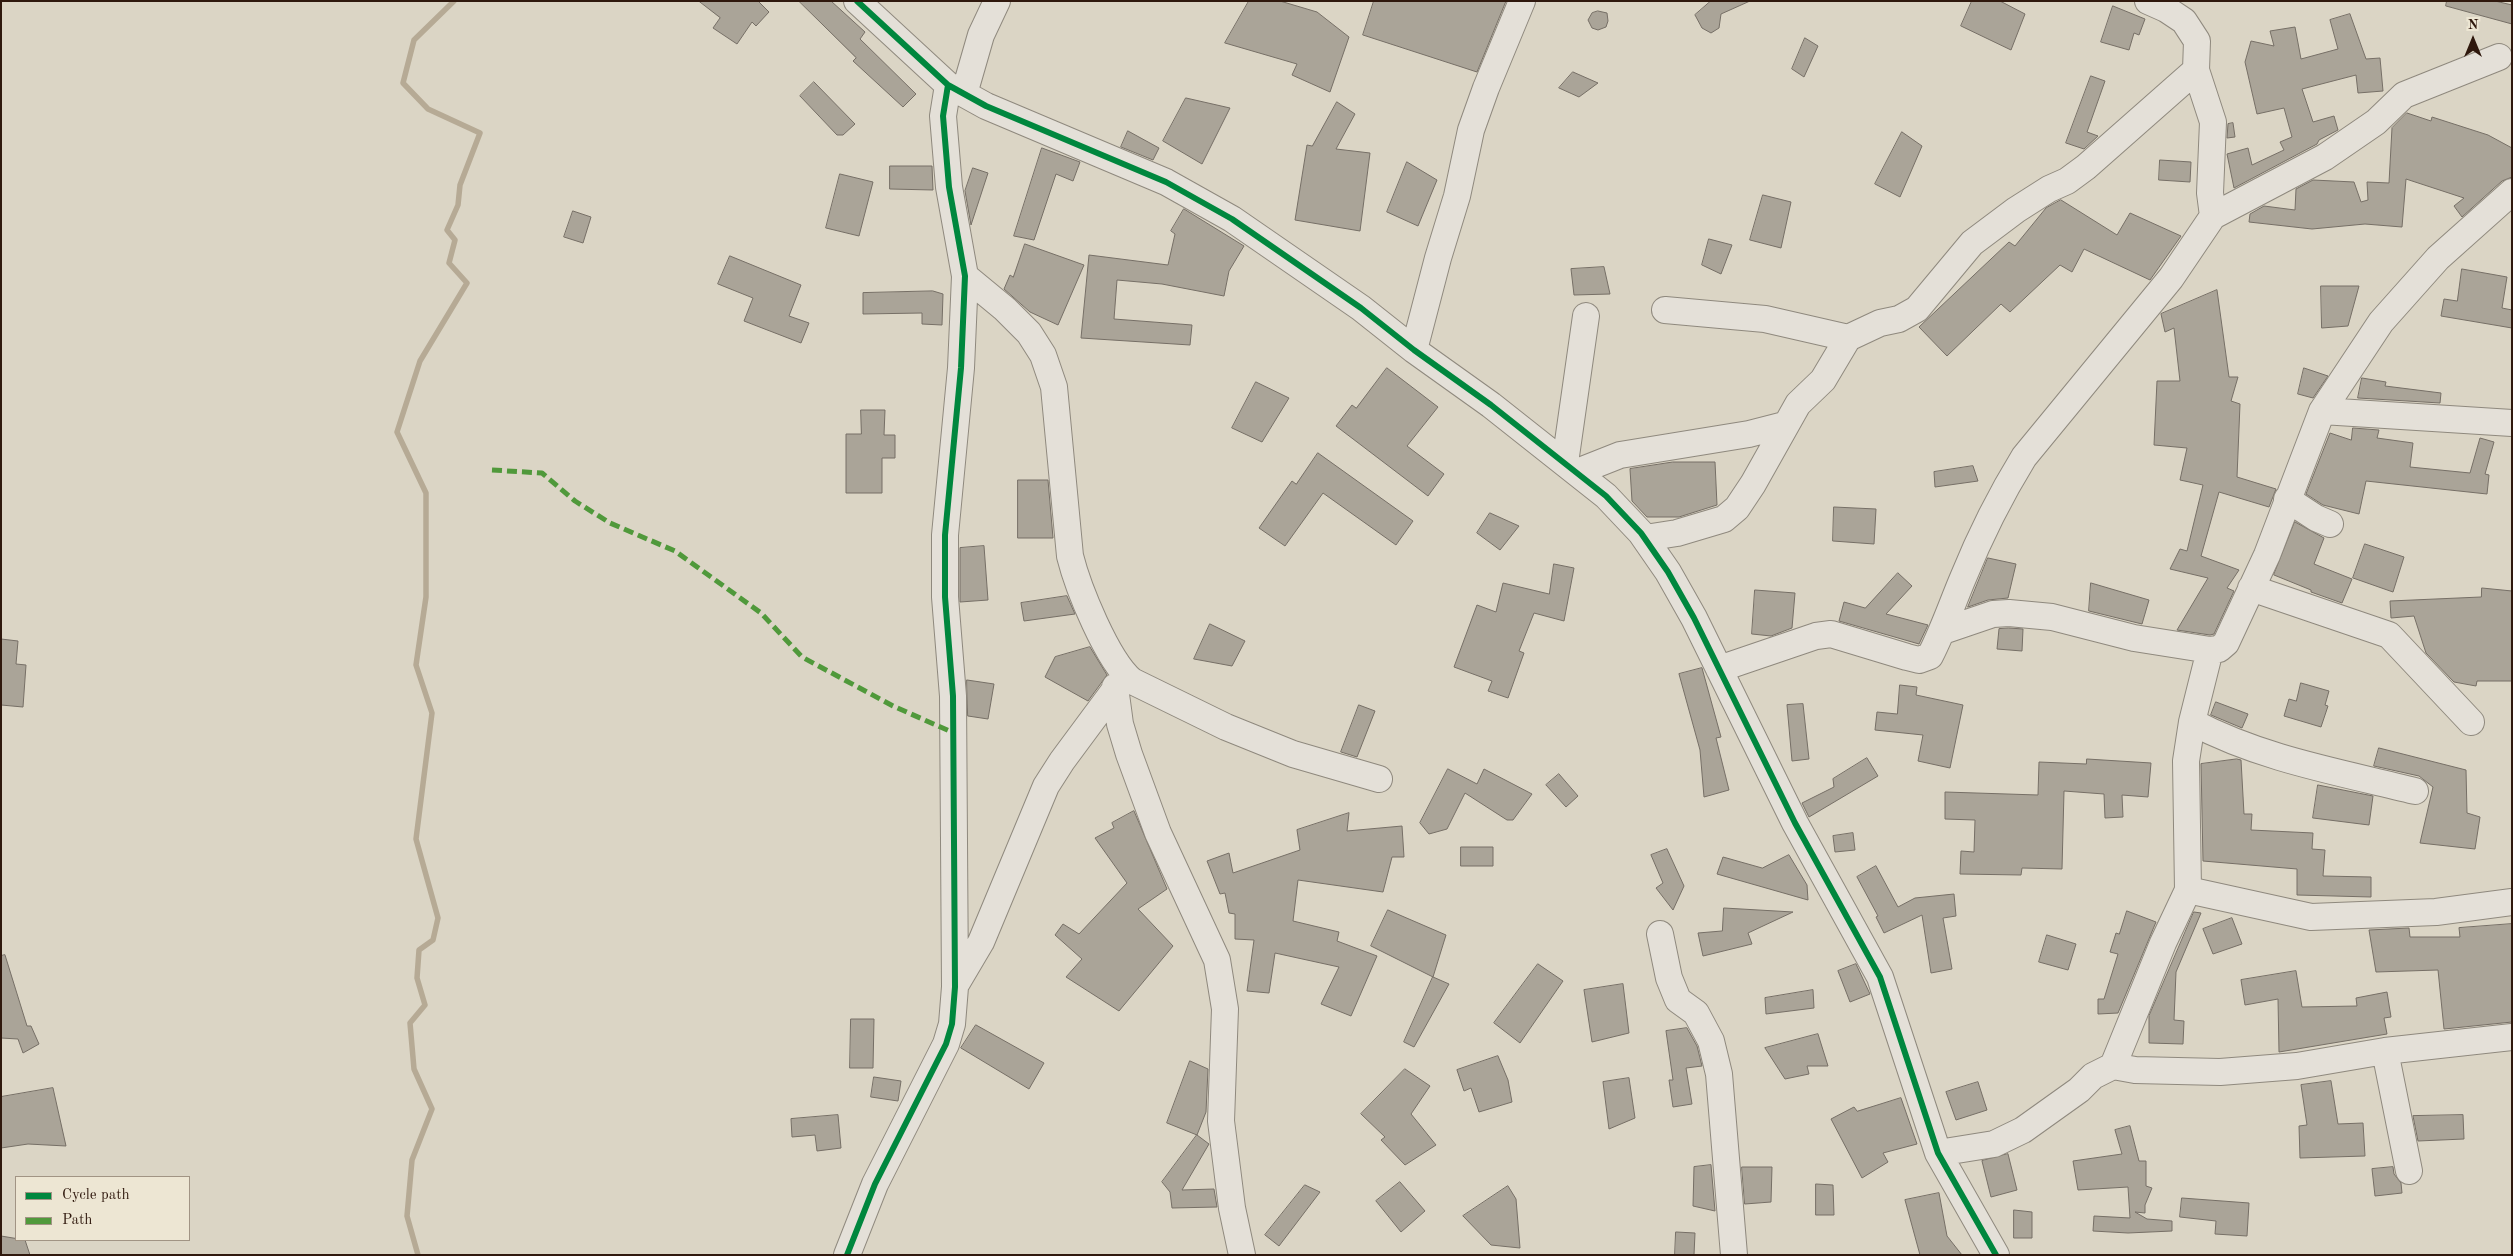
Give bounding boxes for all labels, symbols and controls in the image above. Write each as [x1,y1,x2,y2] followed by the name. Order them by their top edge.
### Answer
[2448,15,2498,65] north arrow
[2468,18,2478,32] text: N
[15,1176,190,1241] legend
[62,1188,130,1203] text: Cycle path
[62,1213,92,1228] text: Path

